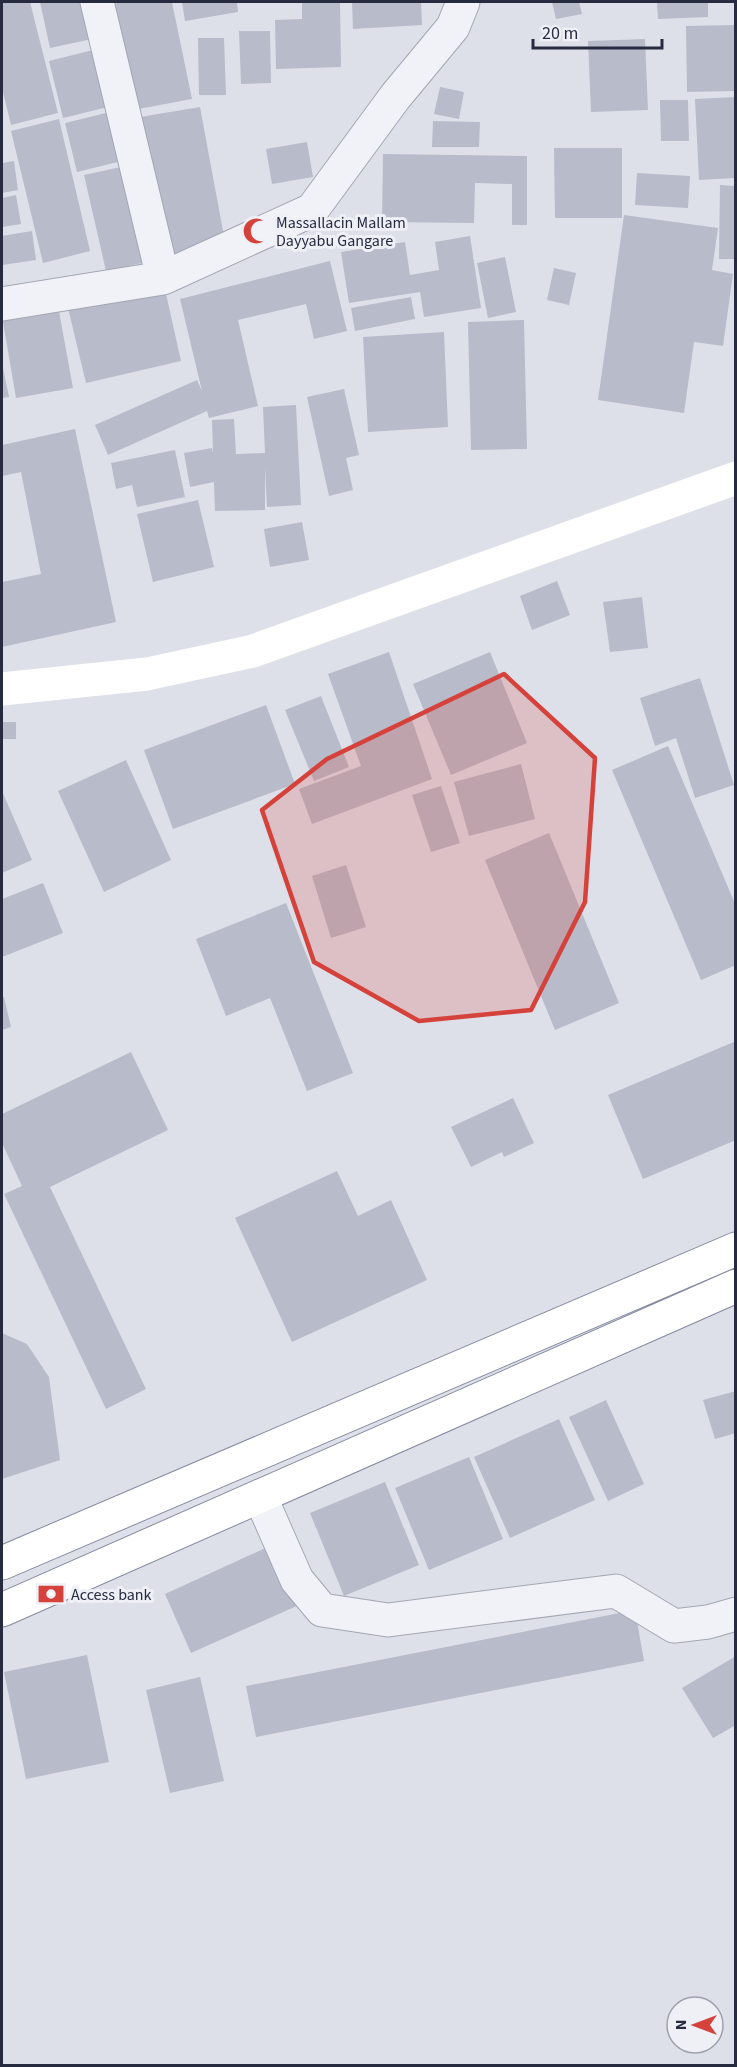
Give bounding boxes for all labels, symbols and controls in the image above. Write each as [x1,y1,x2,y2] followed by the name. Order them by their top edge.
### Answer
[533,12,662,50] scale bar
[542,21,578,46] text: 20 m
[276,212,406,252] place label: Massallacin Mallam Dayyabu Gangare
[241,216,271,246] mosque icon: Massallacin Mallam Dayyabu Gangare
[36,1579,66,1609] bank icon: Access bank
[71,1584,152,1606] place label: Access bank
[665,1995,725,2055] north arrow
[670,2020,692,2030] text: N

